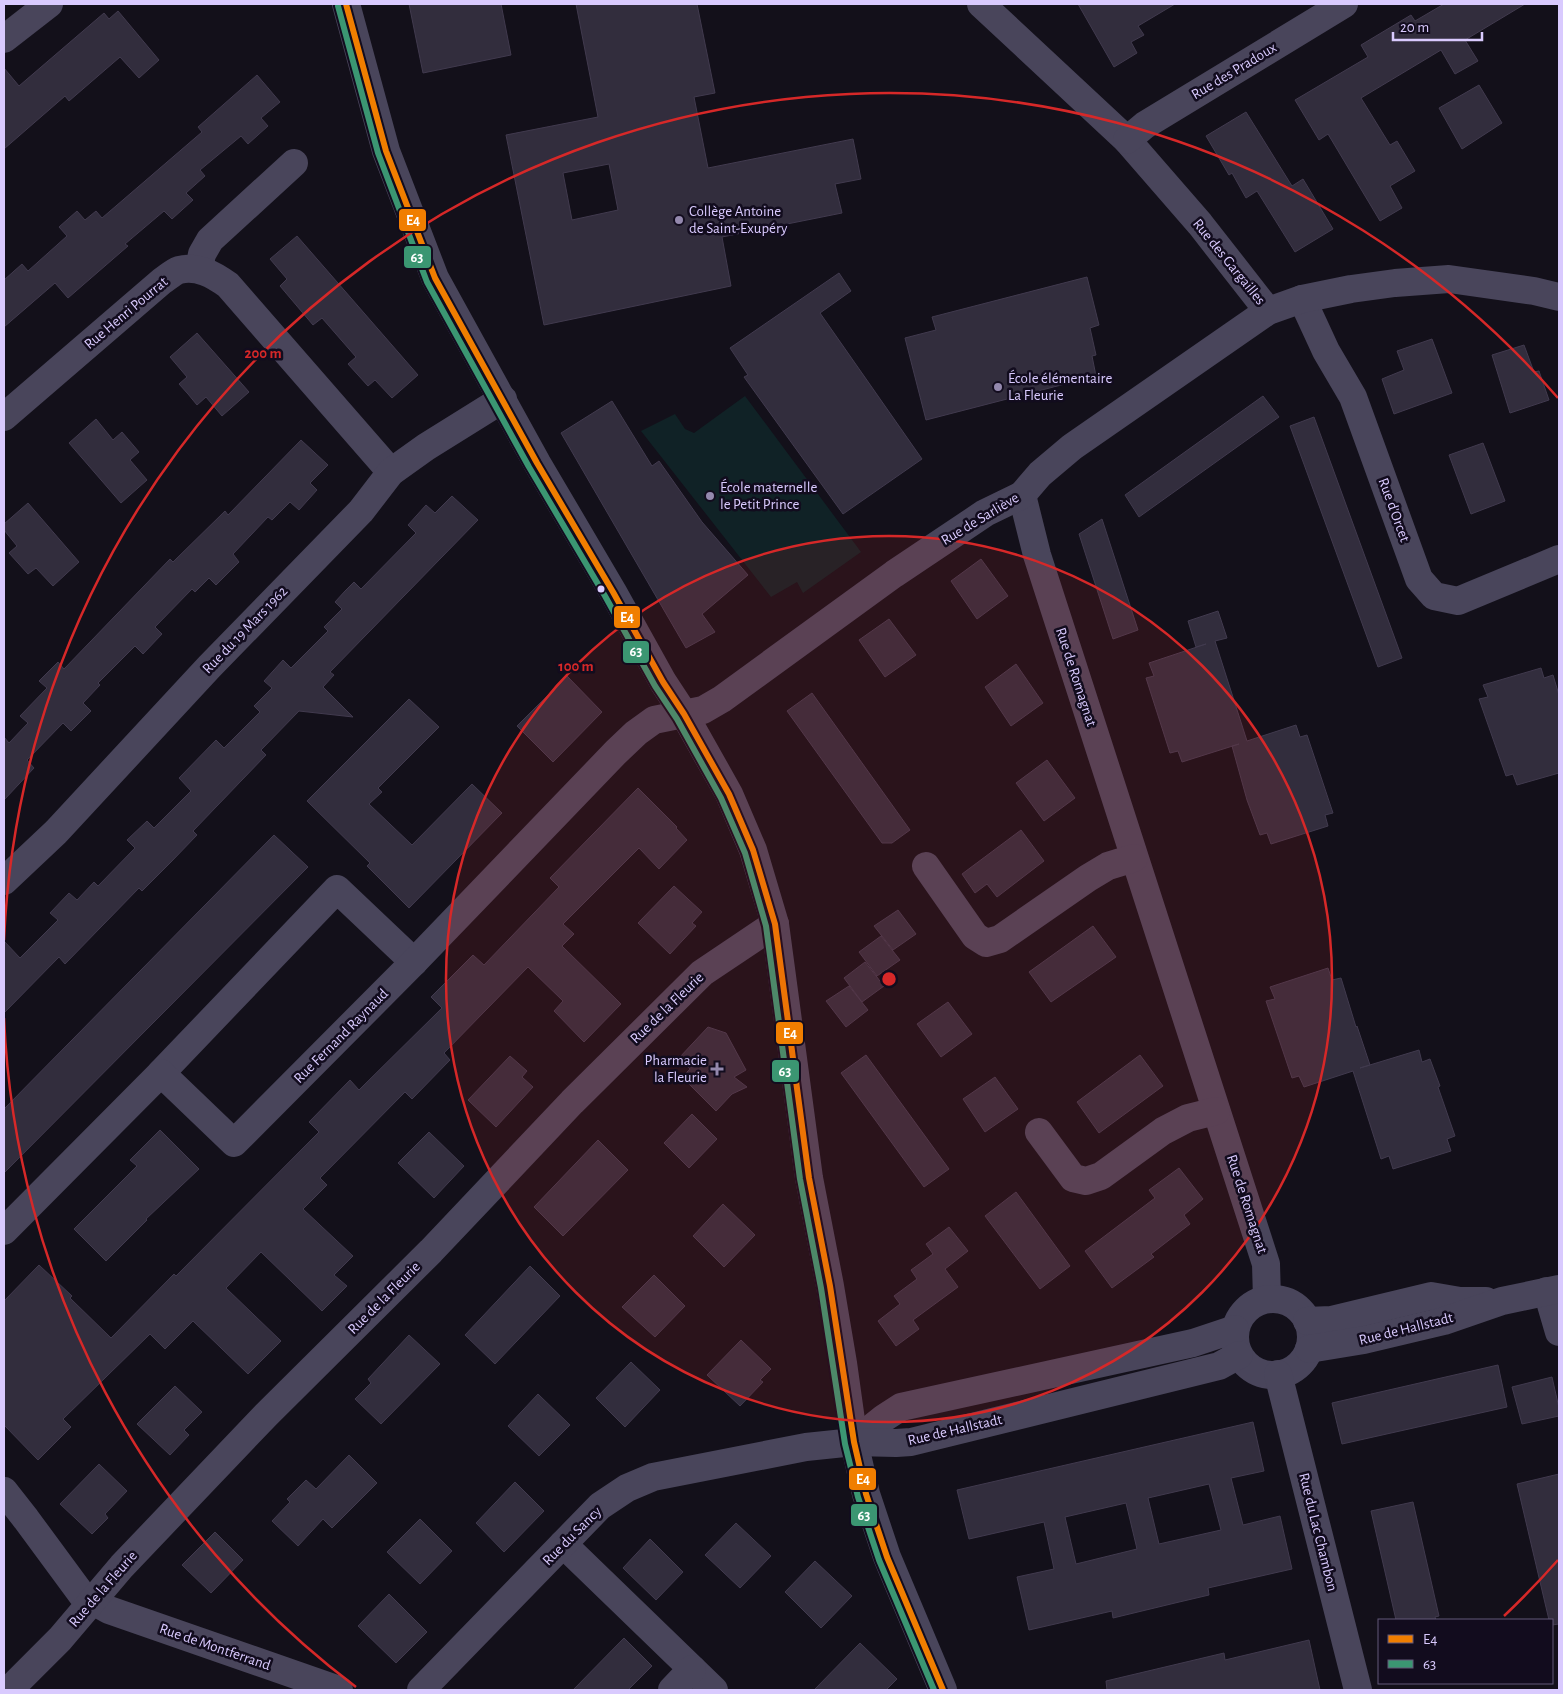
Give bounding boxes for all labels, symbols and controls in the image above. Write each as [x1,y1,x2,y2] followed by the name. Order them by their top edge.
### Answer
[1393,10,1482,42] scale bar
[1400,20,1429,35] text: 20 m
[1189,40,1280,102] street label: Rue des Pradoux
[689,204,788,236] place label: Collège Antoine de Saint-Exupéry
[398,208,427,232] line badge: E4
[406,214,420,228] text: E4
[673,214,685,226] marker: Collège Antoine de Saint-Exupéry
[1190,216,1268,308] street label: Rue des Gargailles
[403,245,432,269] line badge: 63
[411,251,423,265] text: 63
[81,274,171,352] street label: Rue Henri Pourrat
[244,346,282,361] text: 200 m
[1008,369,1112,403] place label: École élémentaire La Fleurie
[992,381,1004,393] marker: École élémentaire La Fleurie
[1376,476,1413,544] street label: Rue d'Orcet
[720,478,817,512] place label: École maternelle le Petit Prince
[704,490,716,502] marker: École maternelle le Petit Prince
[938,490,1022,548] street label: Rue de Sarliève
[200,583,290,677] street label: Rue du 19 Mars 1962
[596,584,606,594] unlabelled marker
[613,605,641,629] line badge: E4
[620,611,634,625] text: E4
[1053,626,1099,728] street label: Rue de Romagnat
[622,640,650,664] line badge: 63
[630,645,642,659] text: 63
[558,659,594,674] text: 100 m
[628,969,707,1047] street label: Rue de la Fleurie
[880,970,898,988] centre of rings
[291,986,391,1086] street label: Rue Fernand Raynaud
[775,1021,804,1045] line badge: E4
[783,1027,797,1041] text: E4
[645,1053,707,1085] place label: Pharmacie la Fleurie
[771,1059,800,1083] line badge: 63
[711,1063,723,1075] marker: Pharmacie la Fleurie
[779,1065,791,1079] text: 63
[1224,1153,1270,1255] street label: Rue de Romagnat
[345,1259,423,1337] street label: Rue de la Fleurie
[1357,1310,1455,1348] street label: Rue de Hallstadt
[906,1412,1004,1448] street label: Rue de Hallstadt
[848,1467,877,1491] line badge: E4
[1296,1471,1340,1593] street label: Rue du Lac Chambon
[856,1473,870,1487] text: E4
[540,1503,605,1568] street label: Rue du Sancy
[850,1503,878,1527] line badge: 63
[858,1509,870,1523] text: 63
[66,1548,140,1630] street label: Rue de la Fleurie
[1378,1619,1553,1684] legend
[157,1621,273,1673] street label: Rue de Montferrand
[1423,1632,1437,1647] text: E4
[1423,1657,1436,1672] text: 63

